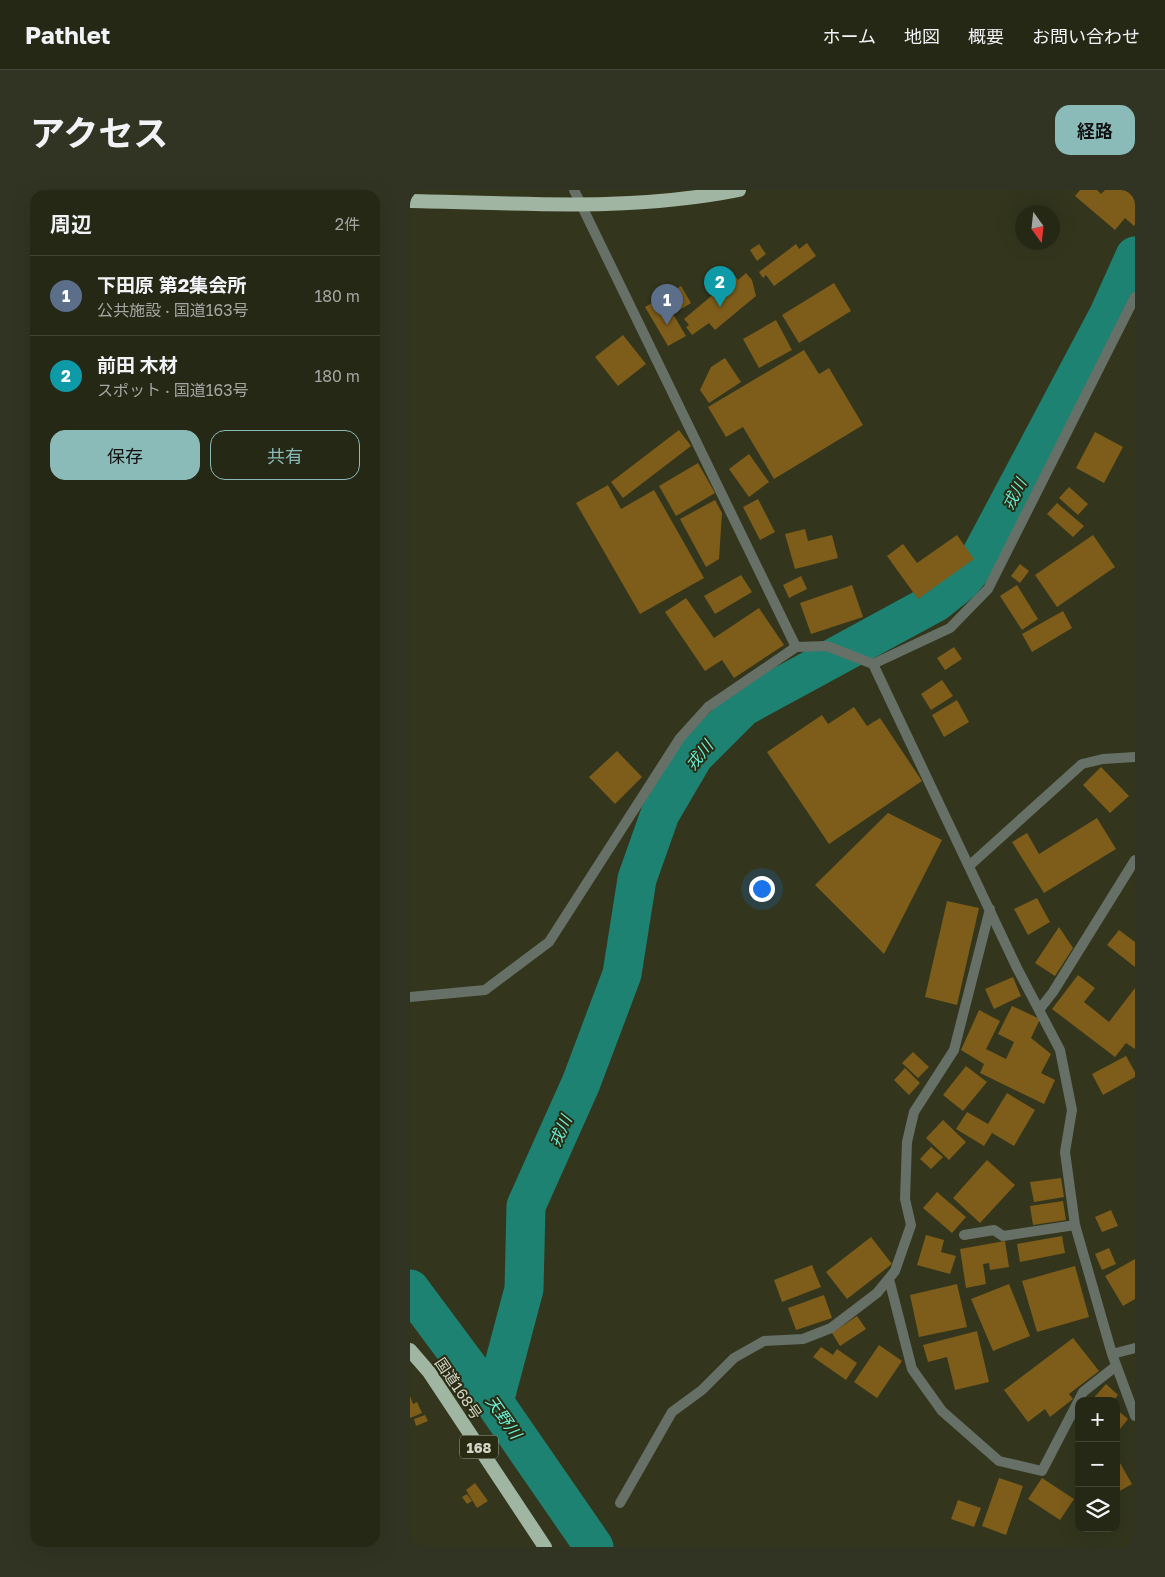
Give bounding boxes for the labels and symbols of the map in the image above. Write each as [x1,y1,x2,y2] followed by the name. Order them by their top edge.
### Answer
[1015,205,1060,250] north arrow
[704,266,736,307] pin: 2
[651,284,683,325] pin: 1
[998,473,1031,513] water label: 戎川
[681,735,718,774] water label: 戎川
[749,876,775,902] your location
[544,1110,576,1150] water label: 戎川
[432,1354,486,1422] street label: 国道168号
[482,1392,527,1444] water label: 天野川
[460,1436,498,1458] road number: 168

